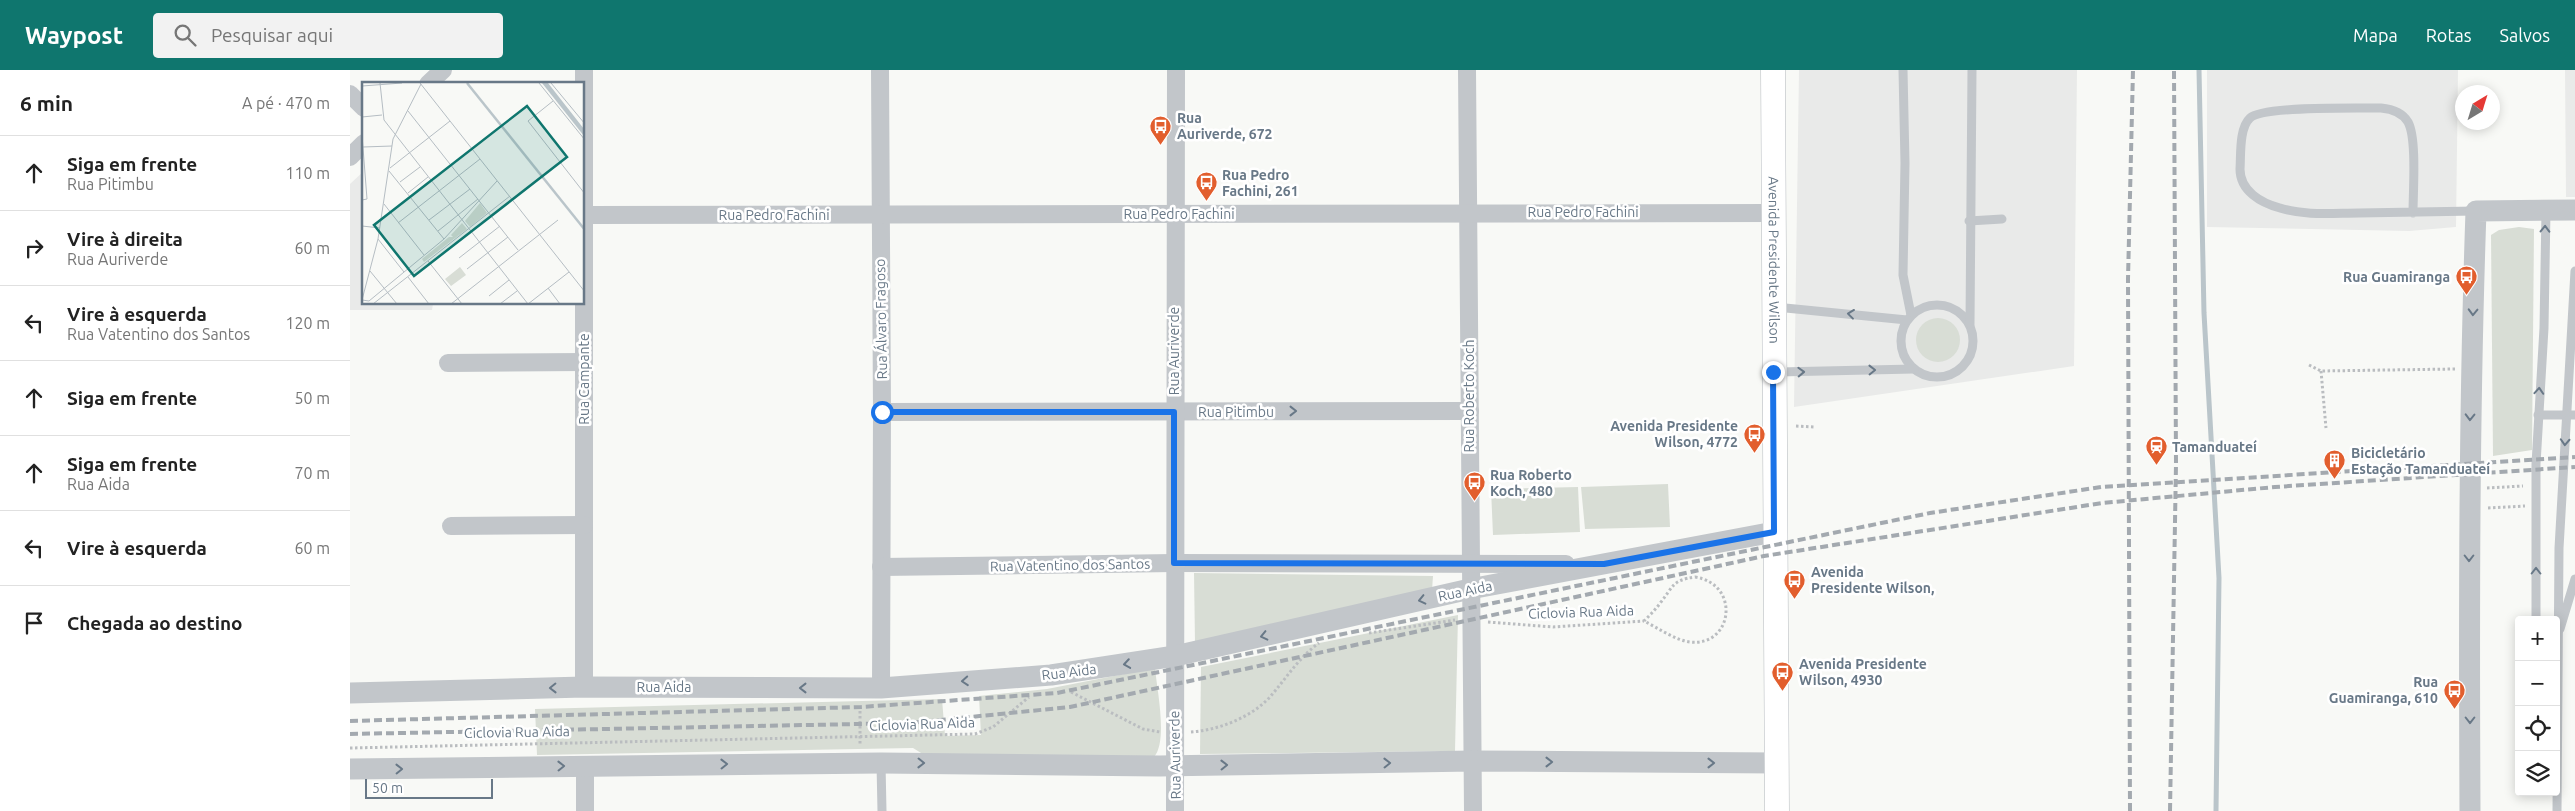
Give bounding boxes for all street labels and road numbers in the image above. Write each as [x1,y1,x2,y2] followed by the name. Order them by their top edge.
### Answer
[1766,176,1782,344] street label: Avenida Presidente Wilson
[1527,204,1639,220] street label: Rua Pedro Fachini
[1123,206,1235,222] street label: Rua Pedro Fachini
[718,207,830,223] street label: Rua Pedro Fachini
[871,259,890,379] street label: Rua Álvaro Fragoso
[1166,307,1182,395] street label: Rua Auriverde
[576,333,592,425] street label: Rua Campante
[1461,339,1477,453] street label: Rua Roberto Koch
[1198,404,1274,420] street label: Rua Pitimbu
[990,556,1150,574] street label: Rua Vatentino dos Santos
[1436,577,1494,605] street label: Rua Aida
[1528,602,1634,622] street label: Ciclovia Rua Aida
[1041,661,1097,683] street label: Rua Aida
[636,679,692,695] street label: Rua Aida
[1166,711,1184,799] street label: Rua Auriverde
[869,714,975,734] street label: Ciclovia Rua Aida
[464,723,570,741] street label: Ciclovia Rua Aida

